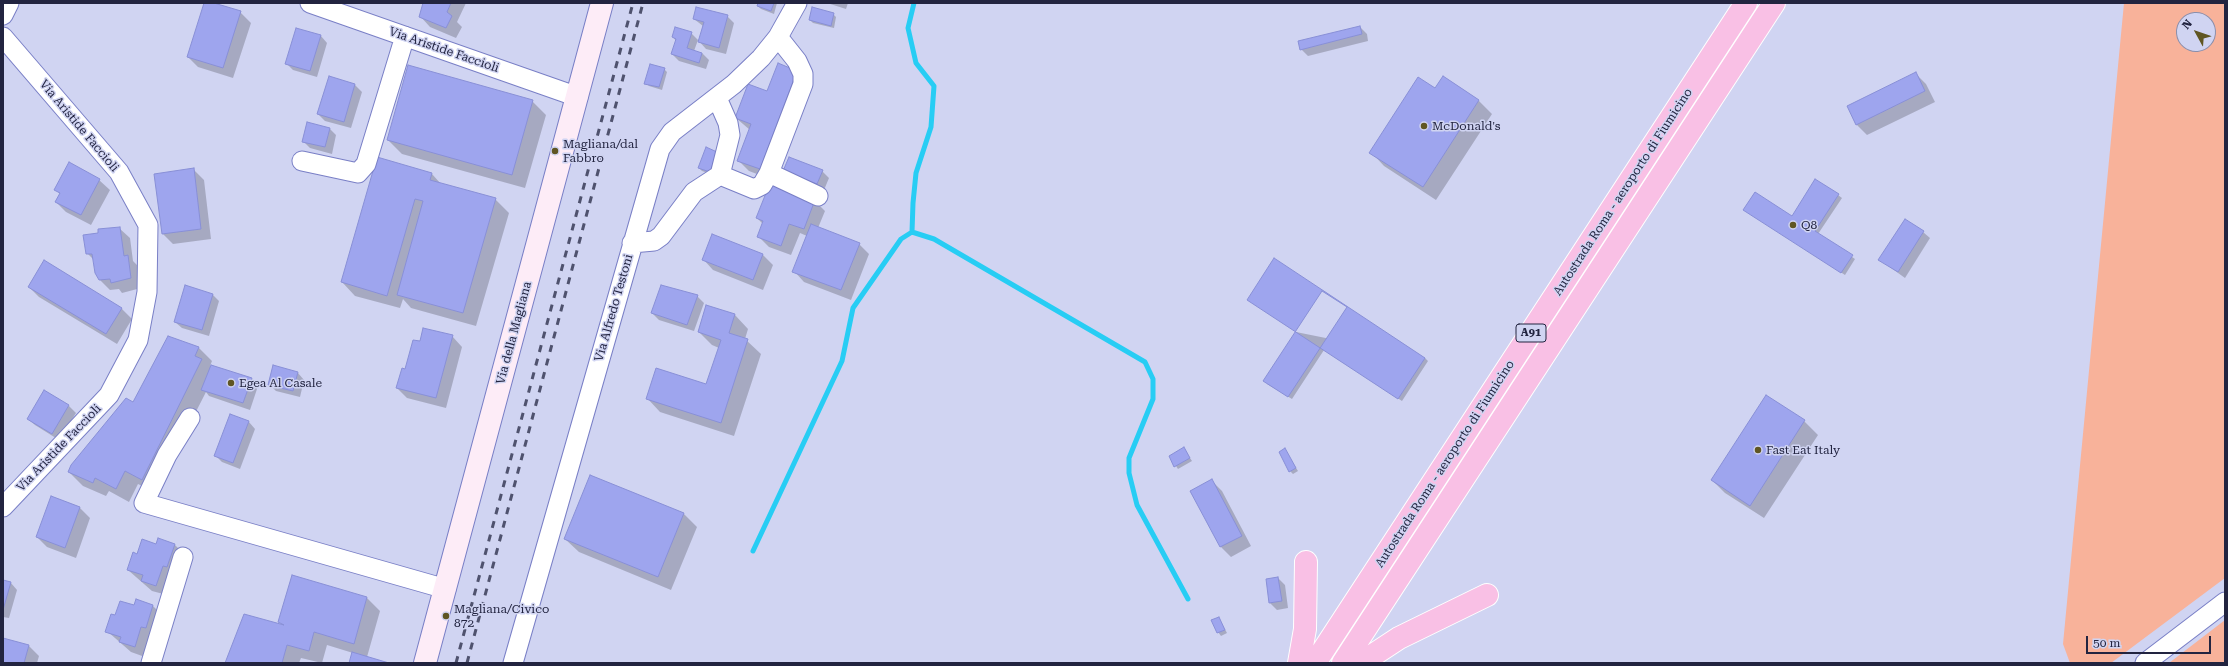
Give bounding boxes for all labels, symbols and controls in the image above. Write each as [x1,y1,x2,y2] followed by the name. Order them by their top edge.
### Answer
[2176,12,2216,52] north arrow
[2179,17,2195,32] text: N
[387,24,501,76] street label: Via Aristide Faccioli
[36,77,122,175] street label: Via Aristide Faccioli
[1550,86,1696,298] street label: Autostrada Roma - aeroporto di Fiumicino
[1432,119,1500,133] place label: McDonald's
[1419,121,1429,131] marker: McDonald's
[563,137,638,165] place label: Magliana/dal Fabbro
[550,146,560,156] marker: Magliana/dal Fabbro
[1801,218,1817,232] place label: Q8
[1788,220,1798,230] marker: Q8
[592,253,636,363] street label: Via Alfredo Testoni
[493,280,535,386] street label: Via della Magliana
[1516,324,1546,342] road number: A91
[1372,358,1518,570] street label: Autostrada Roma - aeroporto di Fiumicino
[239,376,322,390] place label: Egea Al Casale
[226,378,236,388] marker: Egea Al Casale
[14,401,104,495] street label: Via Aristide Faccioli
[1766,443,1840,457] place label: Fast Eat Italy
[1753,445,1763,455] marker: Fast Eat Italy
[454,602,549,630] place label: Magliana/Civico 872
[441,611,451,621] marker: Magliana/Civico 872
[2088,628,2213,654] scale bar
[2093,636,2120,650] text: 50 m

